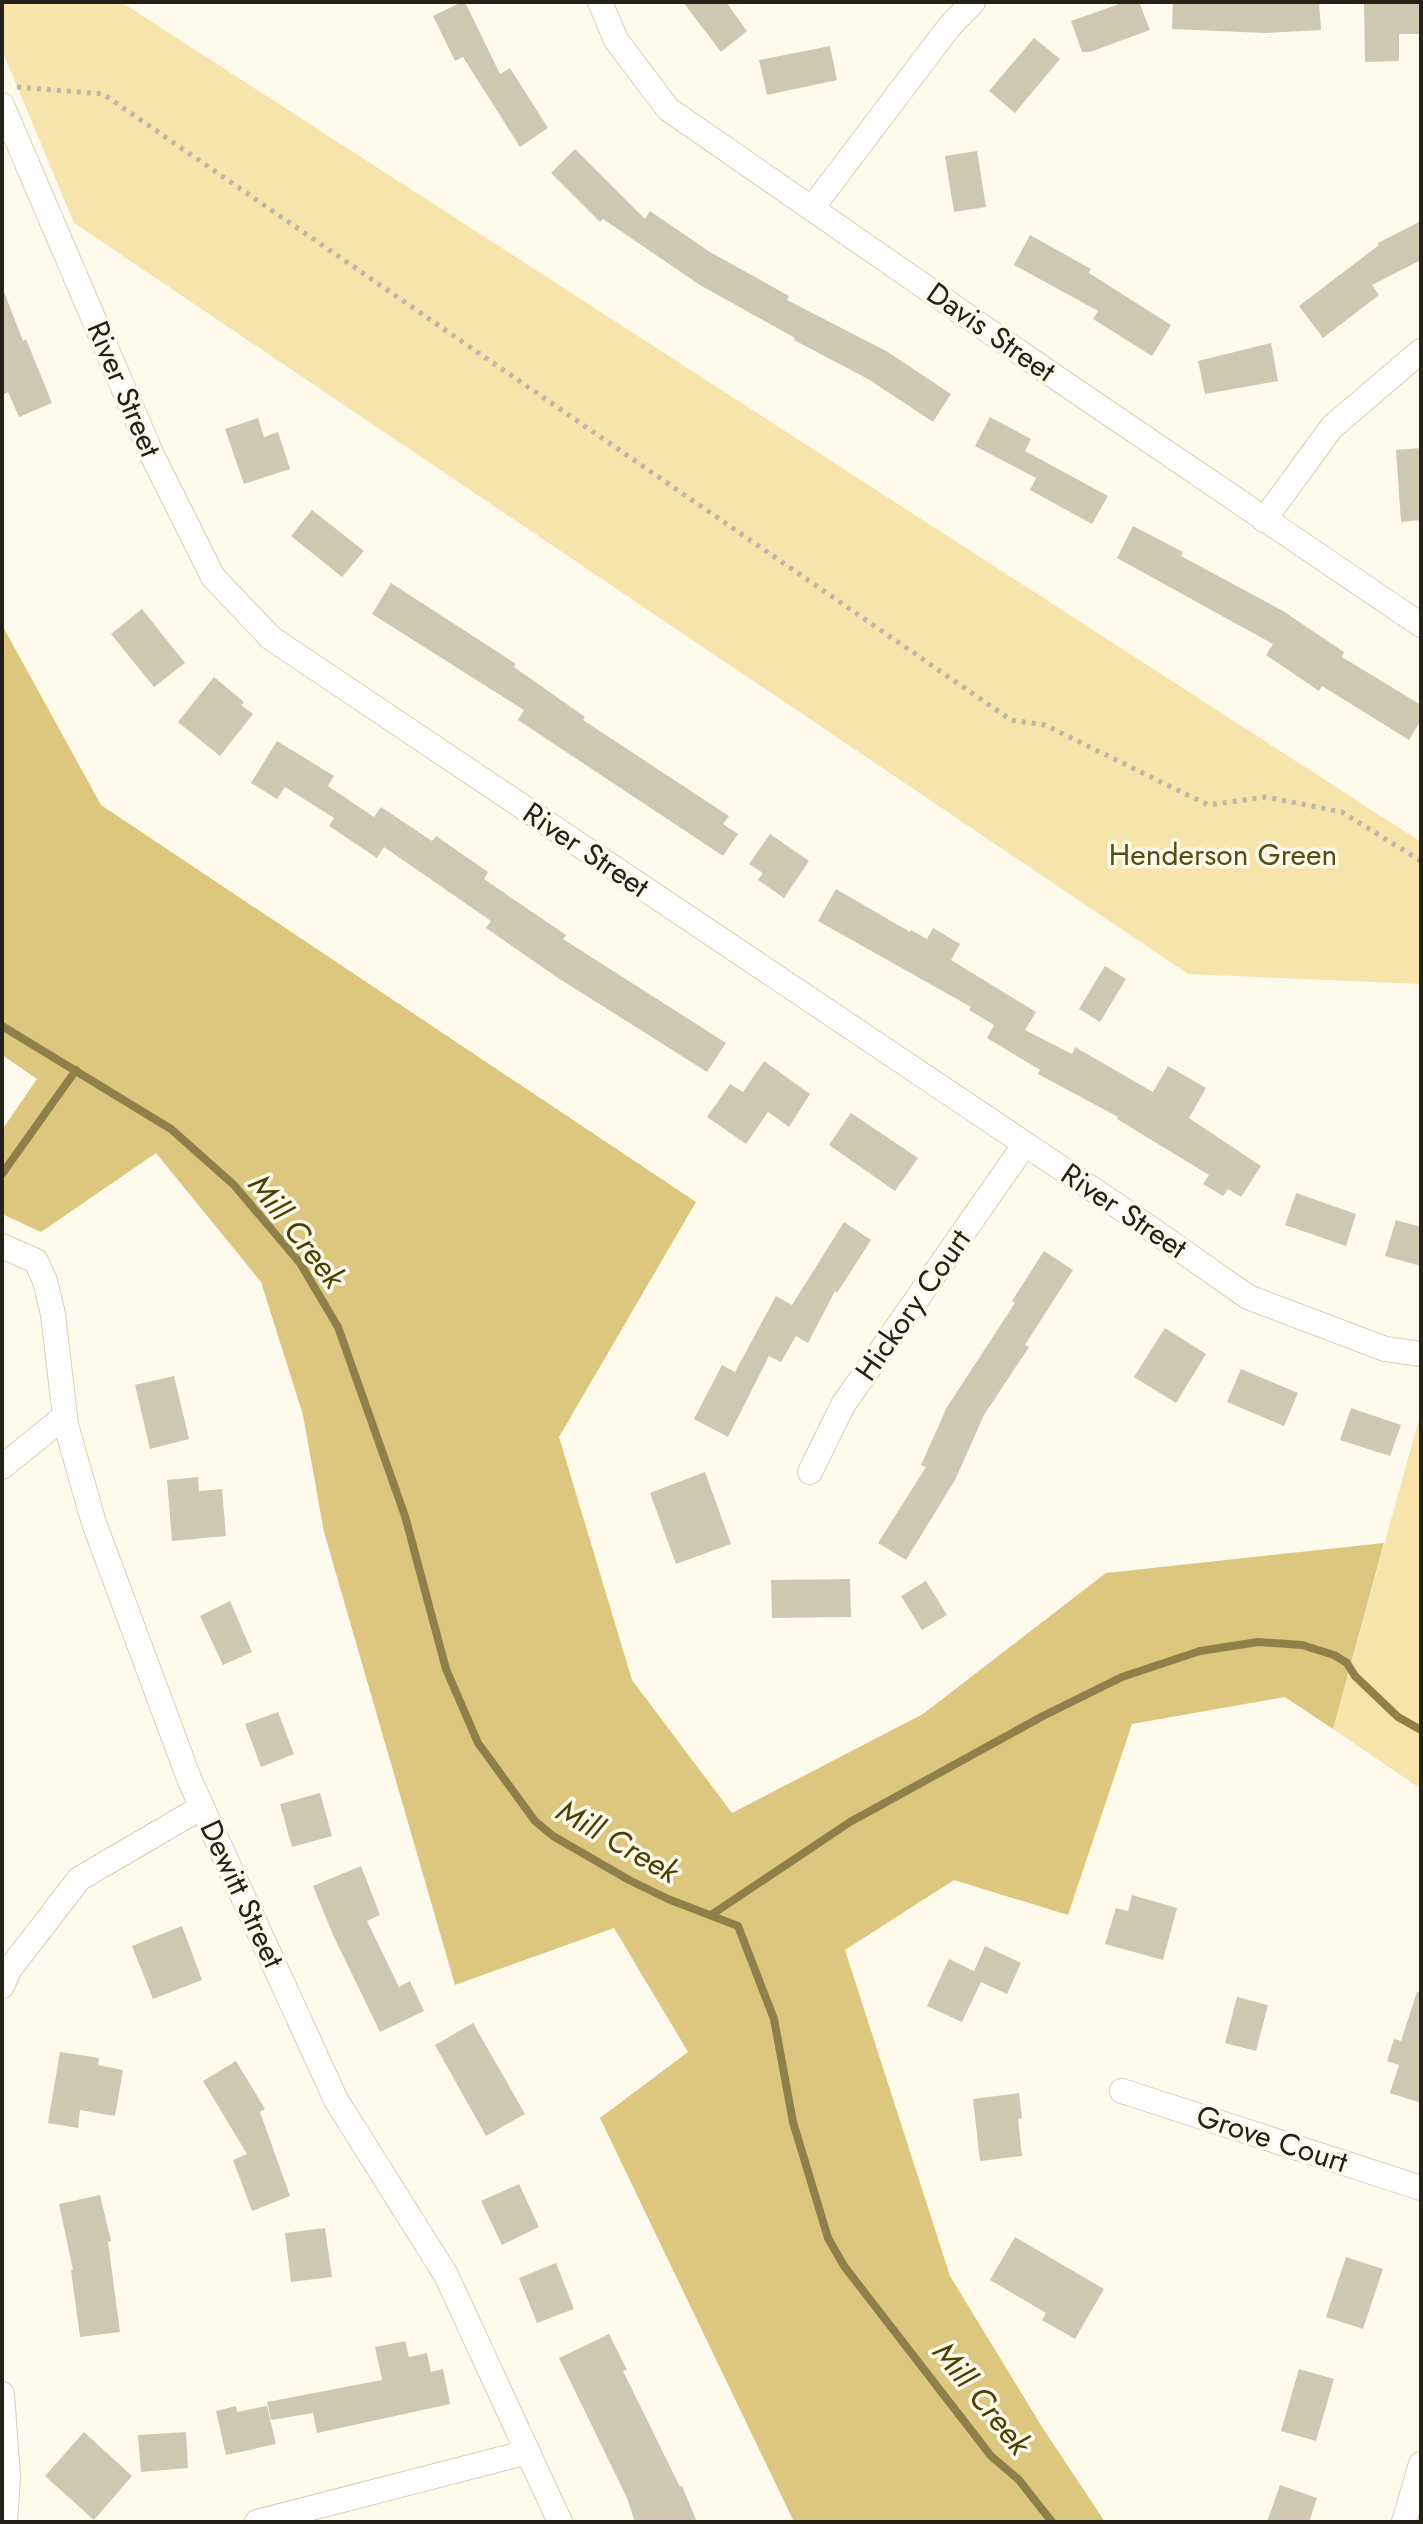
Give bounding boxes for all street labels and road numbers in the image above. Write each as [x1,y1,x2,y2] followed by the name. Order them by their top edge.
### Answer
[918,271,1065,392] street label: Davis Street
[77,314,173,464] street label: River Street
[515,792,659,908] street label: River Street
[1053,1153,1197,1269] street label: River Street
[844,1220,981,1389] street label: Hickory Court
[189,1813,296,1975] street label: Dewitt Street
[1191,2094,1354,2183] street label: Grove Court

